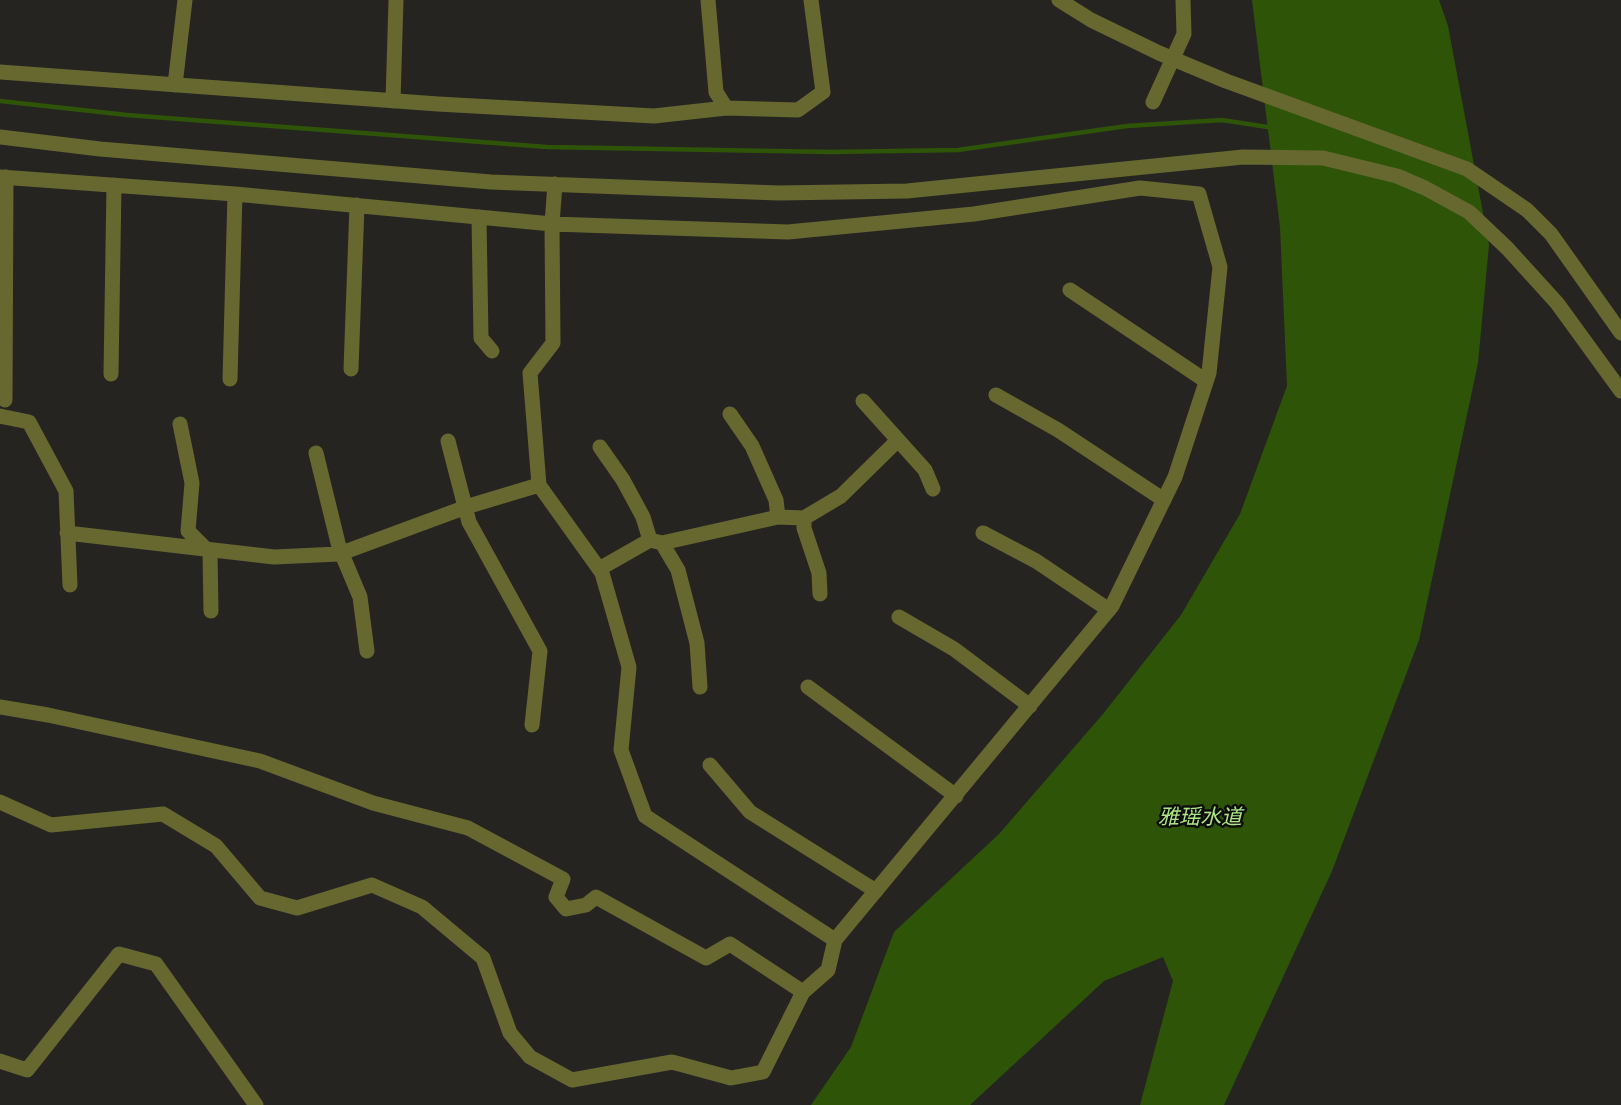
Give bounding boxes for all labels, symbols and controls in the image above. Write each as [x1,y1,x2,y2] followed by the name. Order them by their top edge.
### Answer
[1158,805,1242,831] water label: 雅瑶水道

